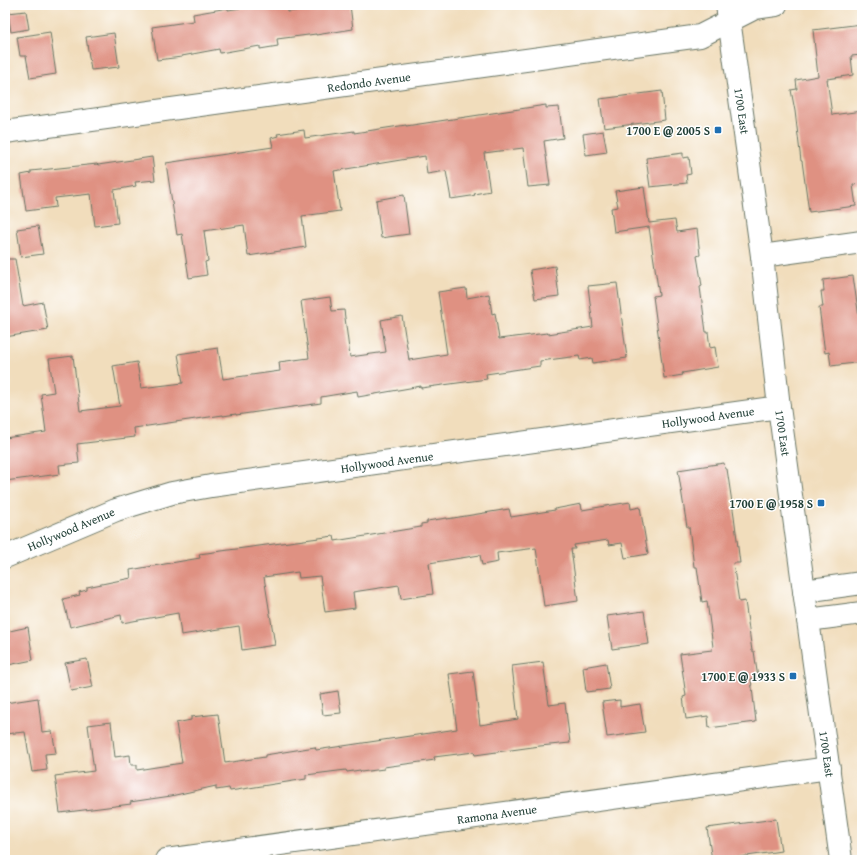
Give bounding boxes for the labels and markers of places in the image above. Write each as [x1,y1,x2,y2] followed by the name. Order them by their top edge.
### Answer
[626,122,710,139] place label: 1700 E @ 2005 S
[713,125,723,135] marker: 1700 E @ 2005 S
[729,495,813,512] place label: 1700 E @ 1958 S
[816,498,826,508] marker: 1700 E @ 1958 S
[701,668,785,685] place label: 1700 E @ 1933 S
[788,671,798,681] marker: 1700 E @ 1933 S

